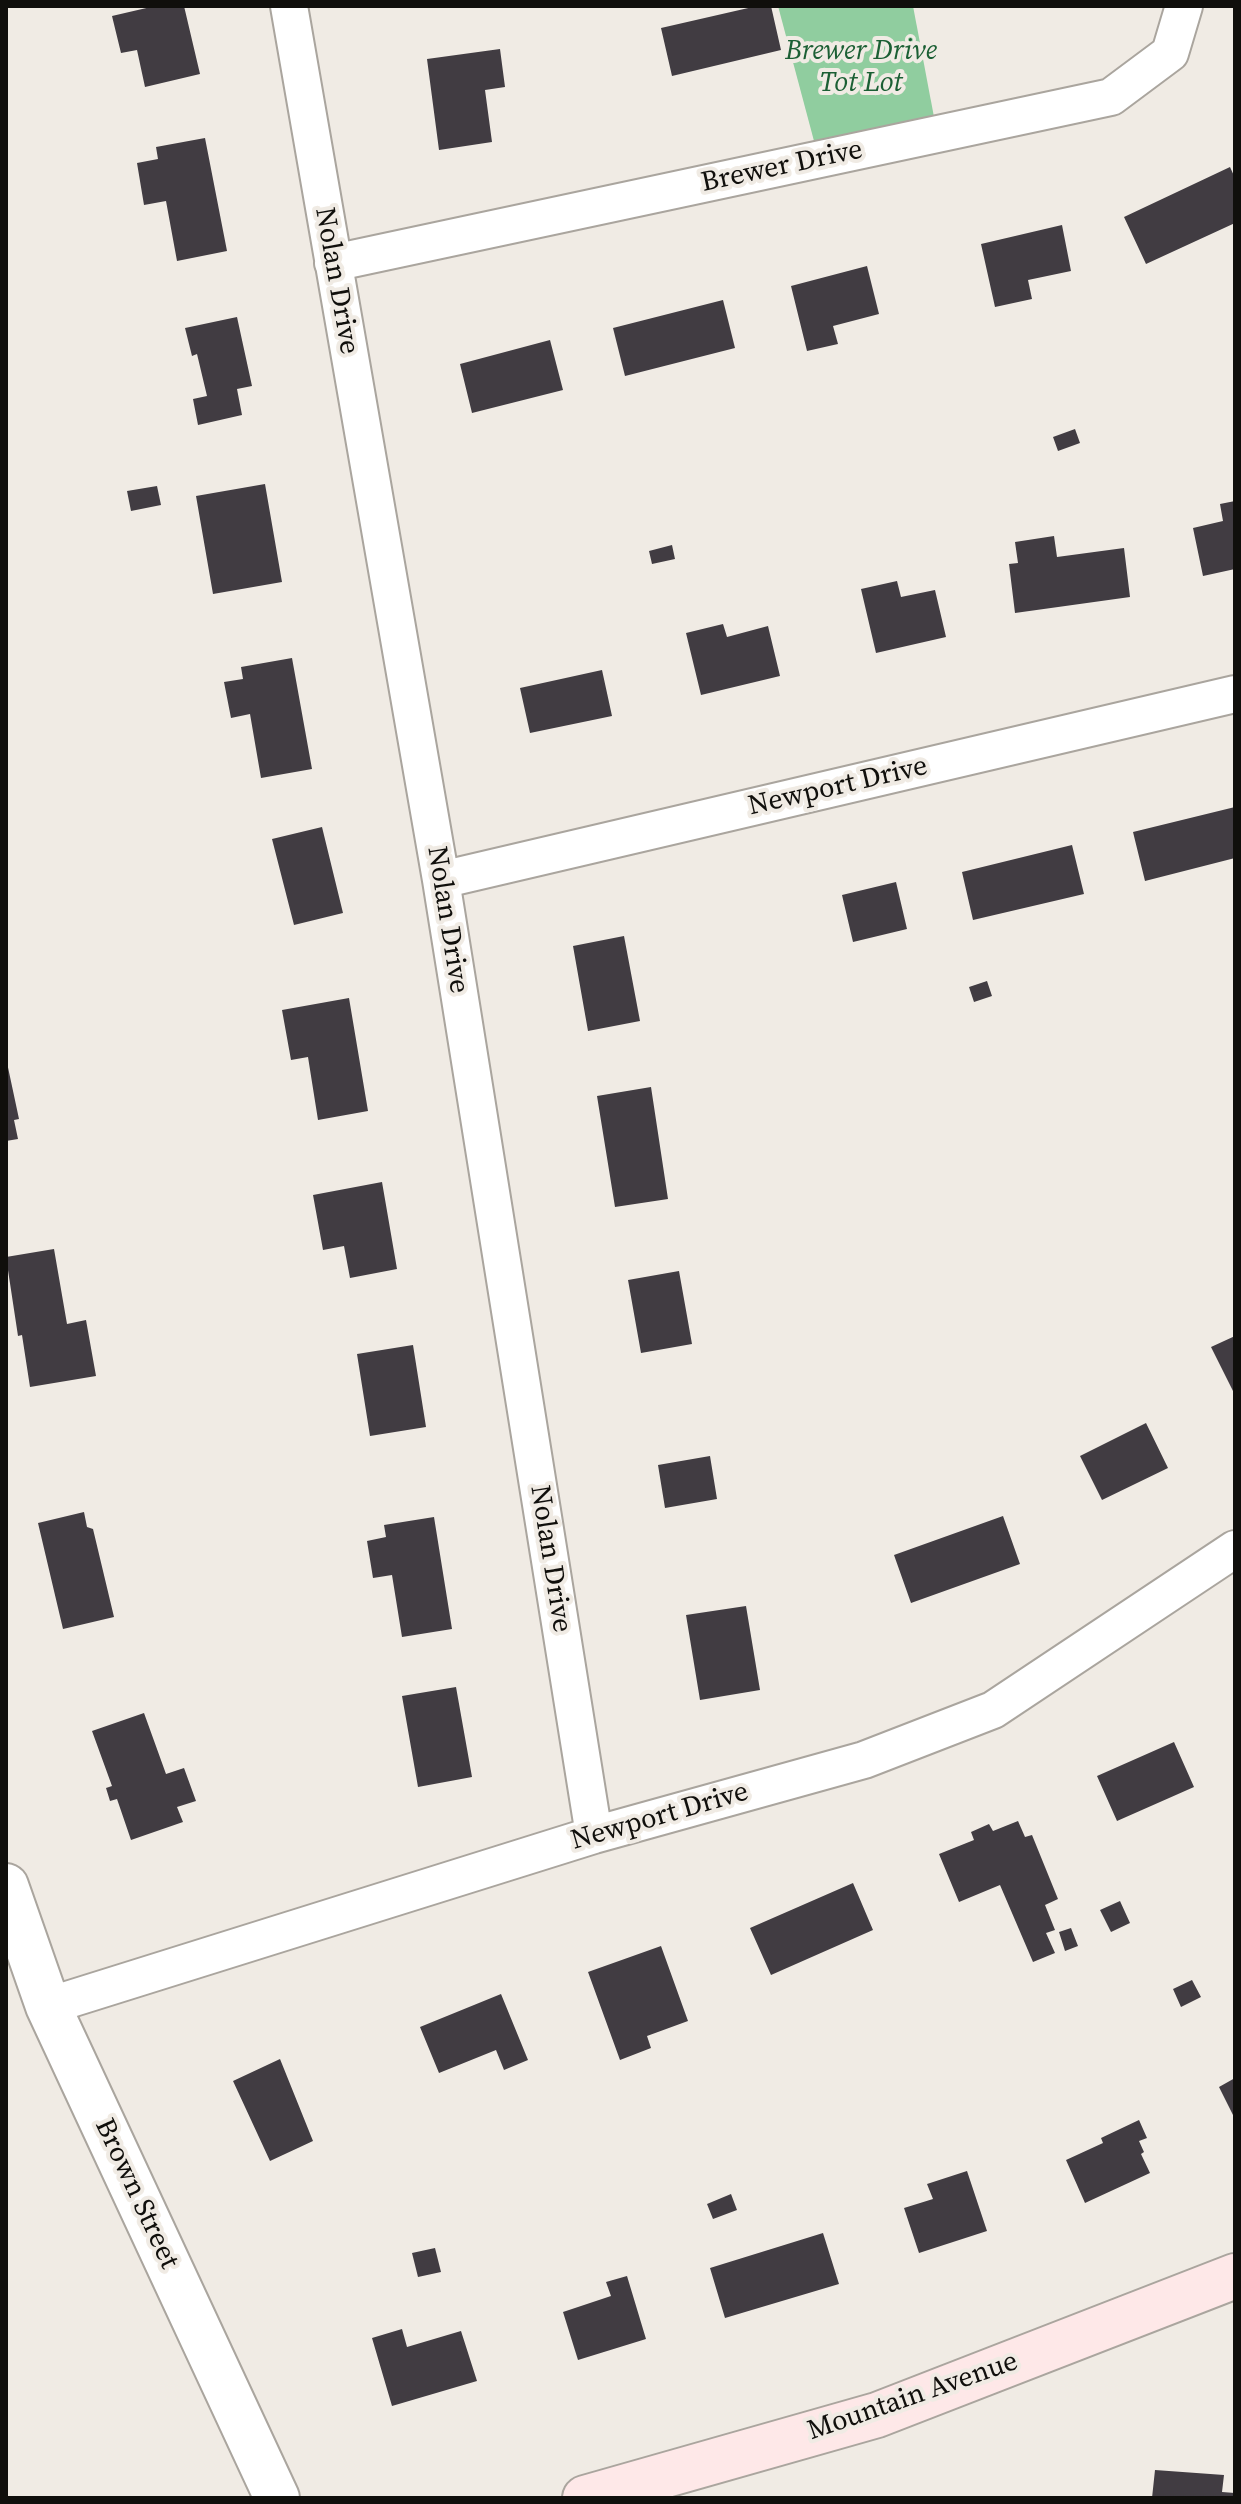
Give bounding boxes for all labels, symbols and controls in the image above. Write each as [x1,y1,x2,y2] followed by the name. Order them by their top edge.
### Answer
[785,35,937,101] park label: Brewer Drive Tot Lot
[698,134,866,200] street label: Brewer Drive
[307,205,365,357] street label: Nolan Drive
[745,750,931,824] street label: Newport Drive
[419,844,475,996] street label: Nolan Drive
[522,1483,578,1635] street label: Nolan Drive
[567,1776,753,1858] street label: Newport Drive
[87,2114,185,2274] street label: Brown Street
[803,2345,1023,2449] street label: Mountain Avenue

